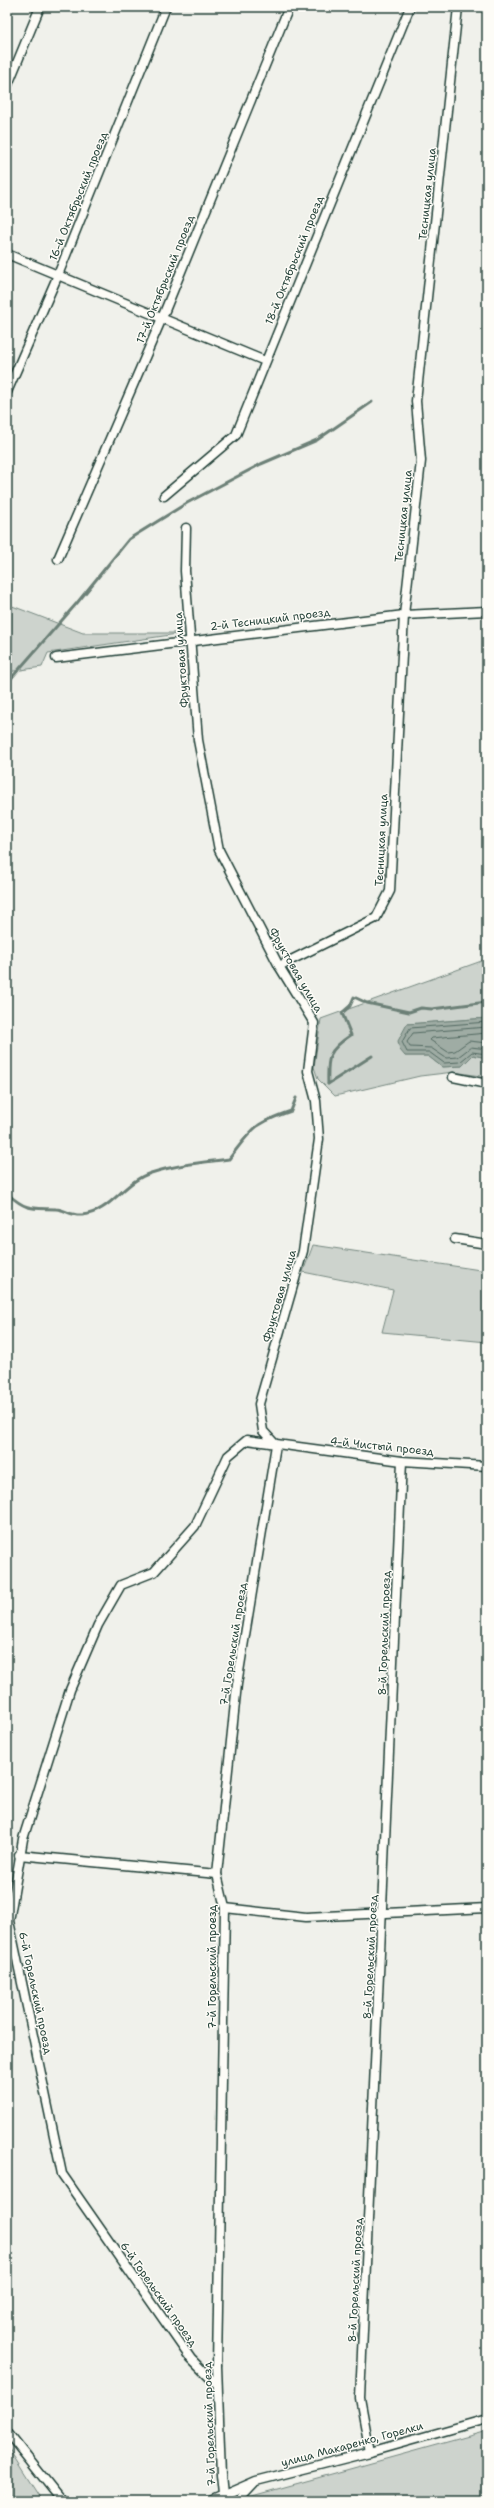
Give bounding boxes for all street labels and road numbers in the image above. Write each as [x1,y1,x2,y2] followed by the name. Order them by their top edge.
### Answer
[46,129,111,263] street label: 16-й Октябрьский проезд
[415,147,440,241] street label: Тесницкая улица
[262,193,327,327] street label: 18-й Октябрьский проезд
[133,213,198,346] street label: 17-й Октябрьский проезд
[391,469,416,563] street label: Тесницкая улица
[209,605,331,634] street label: 2-й Тесницкий проезд
[171,612,192,708] street label: Фруктовая улица
[372,793,391,887] street label: Тесницкая улица
[265,925,326,1016] street label: Фруктовая улица
[259,1248,300,1344] street label: Фруктовая улица
[329,1434,435,1459] street label: 4-й Чистый проезд
[375,1570,394,1696] street label: 8-й Горельский проезд
[216,1581,251,1707] street label: 7-й Горельский проезд
[360,1894,381,2020] street label: 8-й Горельский проезд
[205,1905,220,2029] street label: 7-й Горельский проезд
[15,1930,56,2056] street label: 6-й Горельский проезд
[345,2217,366,2343] street label: 8-й Горельский проезд
[117,2239,201,2350] street label: 6-й Горельский проезд
[200,2361,219,2487] street label: 7-й Горельский проезд
[279,2418,425,2471] street label: улица Макаренко, Горелки

